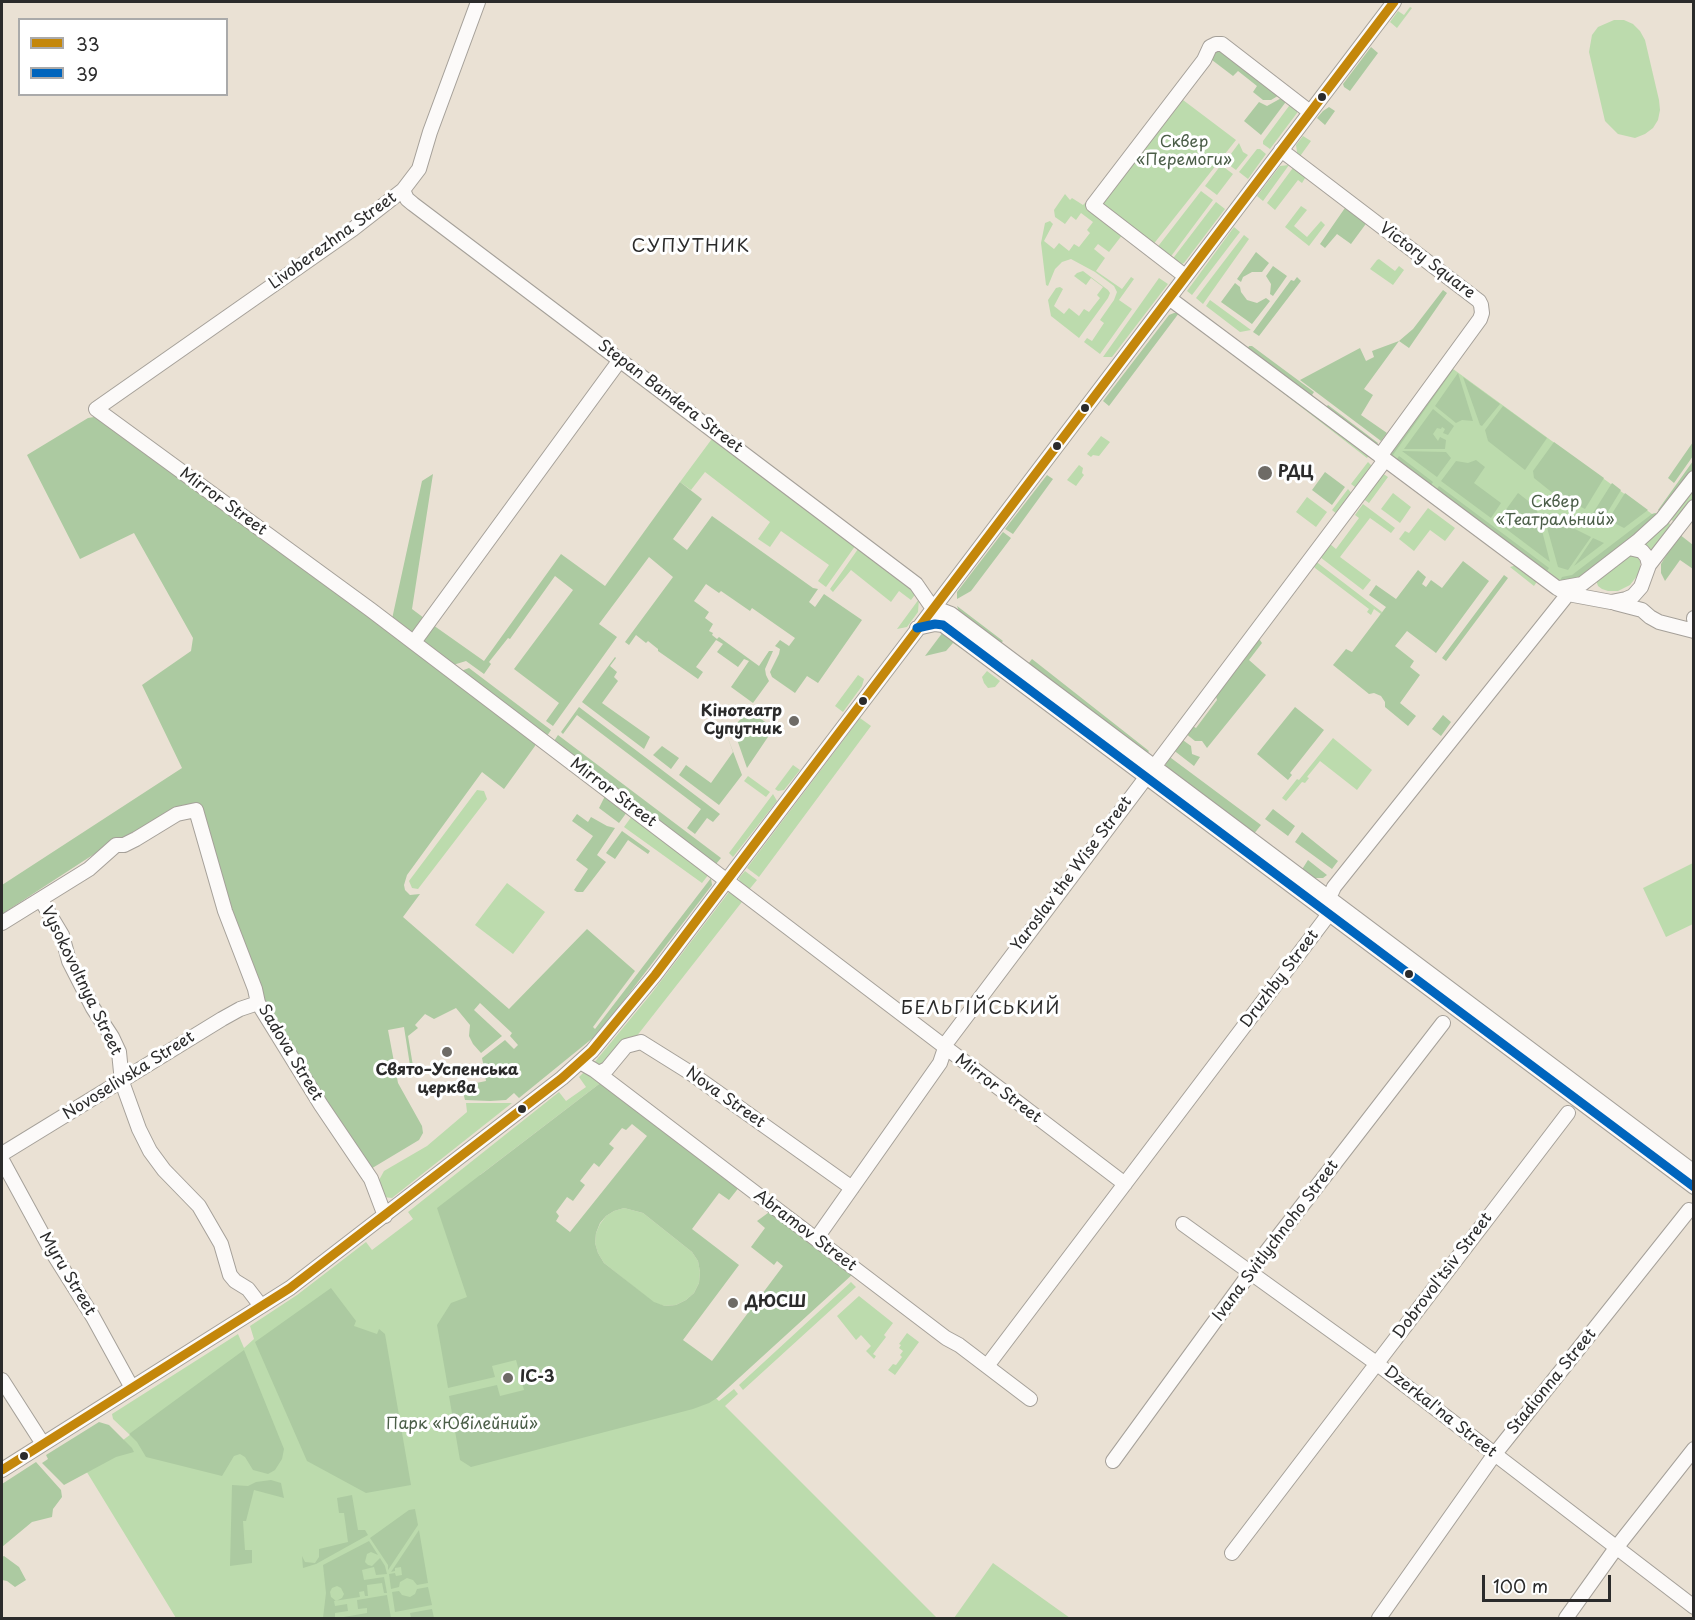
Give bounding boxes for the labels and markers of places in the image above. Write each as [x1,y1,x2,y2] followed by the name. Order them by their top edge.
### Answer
[1316,91,1328,103] unlabelled marker
[1079,402,1091,414] unlabelled marker
[1051,440,1063,452] unlabelled marker
[1278,463,1314,483] place label: РДЦ
[1256,464,1274,482] marker: РДЦ
[857,695,869,707] unlabelled marker
[701,702,782,740] place label: Кінотеатр Супутник
[787,714,801,728] marker: Кінотеатр Супутник
[1403,968,1415,980] unlabelled marker
[440,1045,454,1059] marker: Свято–Успенська церква
[375,1061,519,1099] place label: Свято–Успенська церква
[516,1103,528,1115] unlabelled marker
[745,1293,806,1313] place label: ДЮСШ
[726,1296,740,1310] marker: ДЮСШ
[520,1368,555,1388] place label: ІС-3
[501,1371,515,1385] marker: ІС-3
[18,1450,30,1462] unlabelled marker

